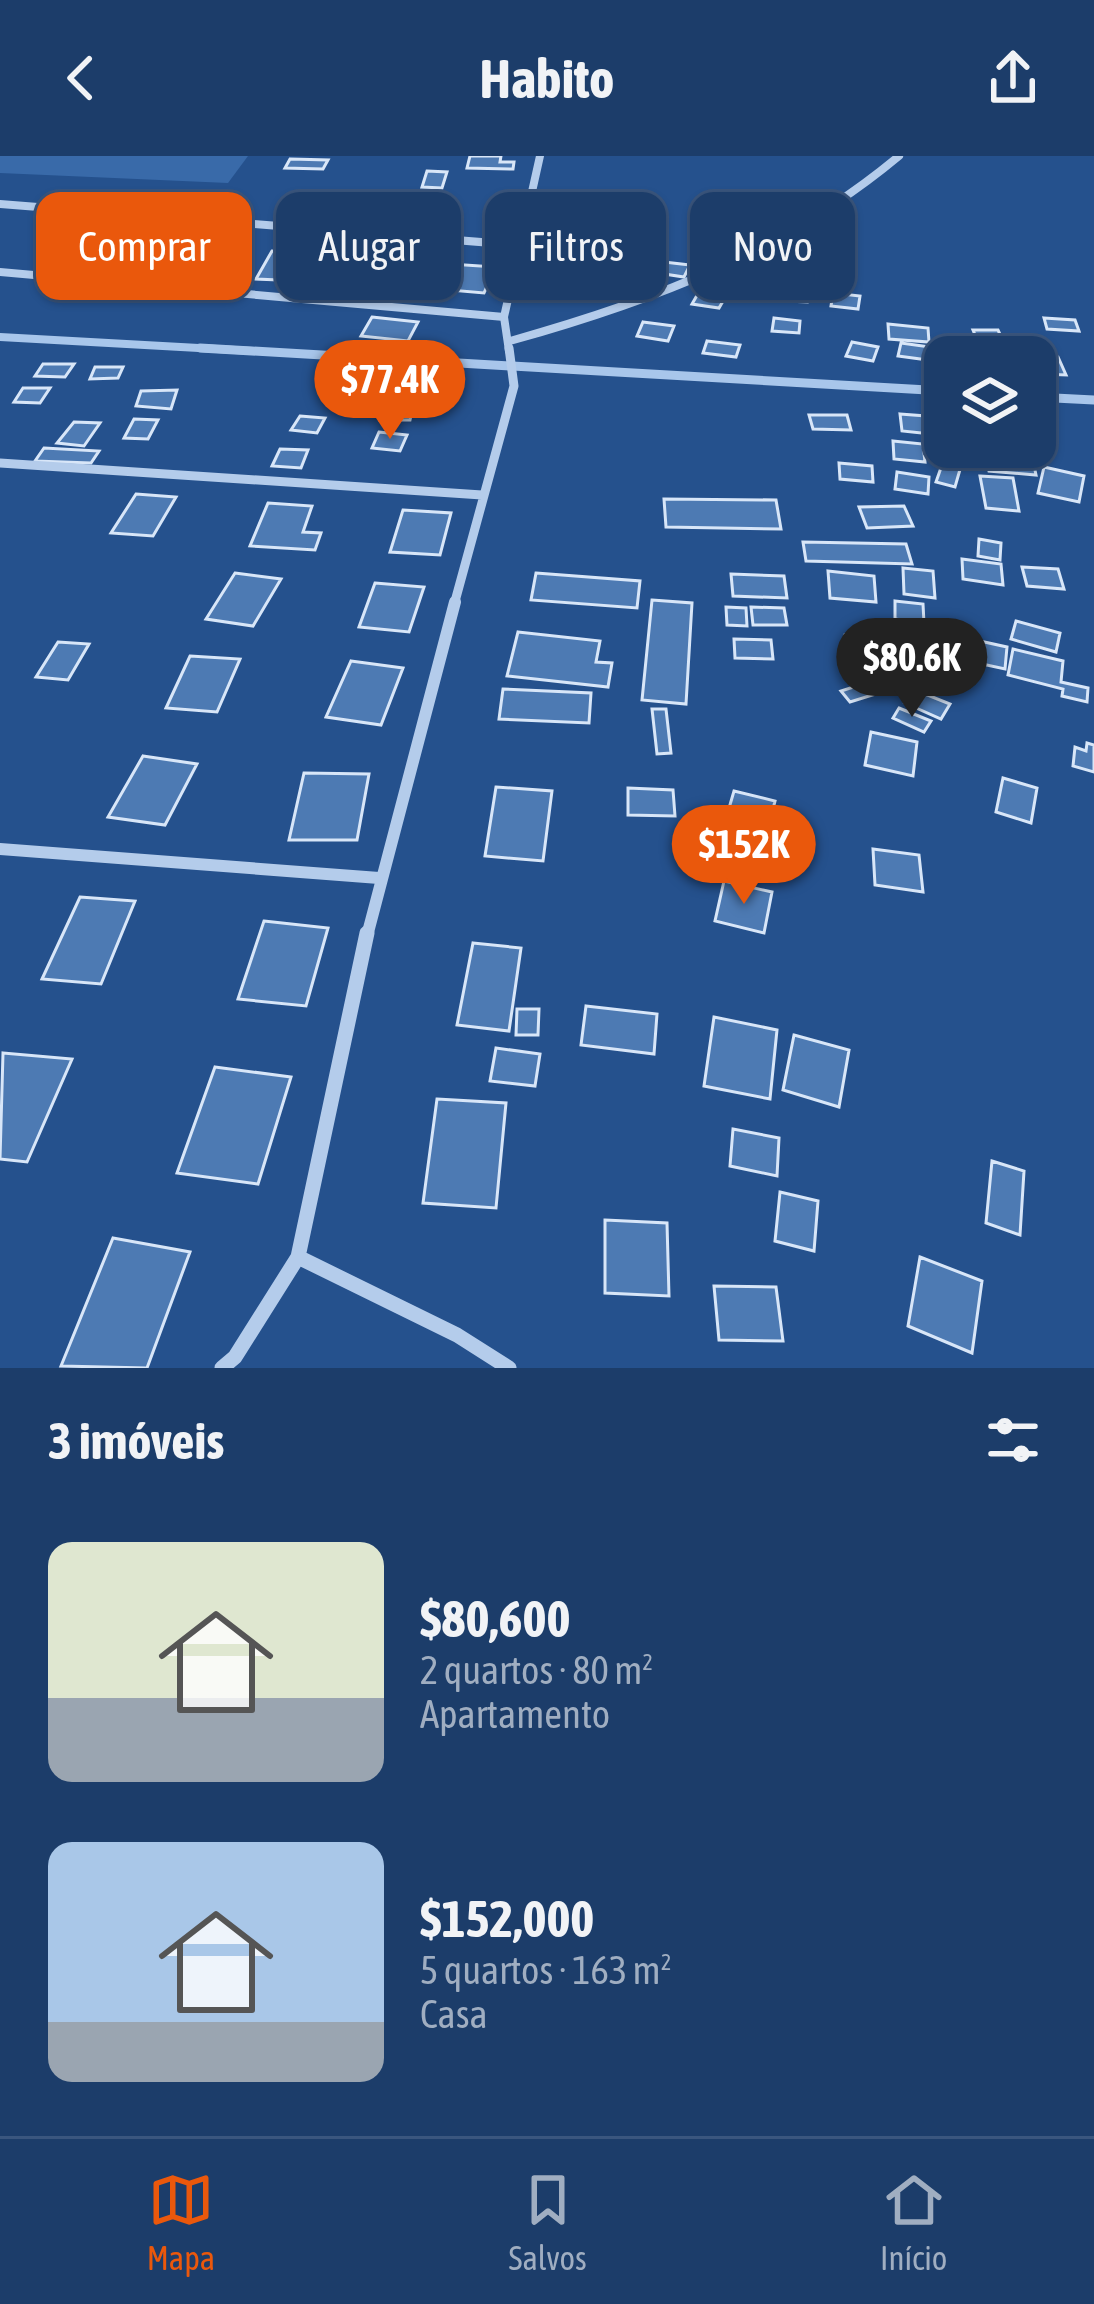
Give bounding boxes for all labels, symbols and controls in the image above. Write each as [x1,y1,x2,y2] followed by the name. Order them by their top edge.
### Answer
[48,45,114,111] icon: back
[980,45,1046,111] icon: share
[480,48,614,109] text: Habito
[36,192,252,300] chip: Comprar
[276,192,461,300] chip: Alugar
[485,192,666,300] chip: Filtros
[690,192,855,300] chip: Novo
[924,336,1056,468] map controls
[924,336,1056,468] button: layers
[292,340,488,442] pin: $77.4K
[341,357,439,401] text: $77.4K
[814,618,1010,720] pin: $80.6K
[863,635,961,679] text: $80.6K
[660,805,828,907] pin: $152K
[699,822,789,866] text: $152K
[980,1407,1046,1473] icon: filters
[48,1411,224,1470] text: 3 imóveis
[420,1589,570,1648] text: $80,600
[144,1590,288,1734] icon: home
[420,1648,653,1692] text: 2 quartos · 80 m²
[420,1692,610,1736] text: Apartamento
[420,1889,594,1948] text: $152,000
[144,1890,288,2034] icon: home
[420,1948,672,1992] text: 5 quartos · 163 m²
[420,1992,488,2036] text: Casa
[147,2167,215,2277] tab: Mapa
[509,2167,587,2277] tab: Salvos
[880,2167,947,2277] tab: Início

